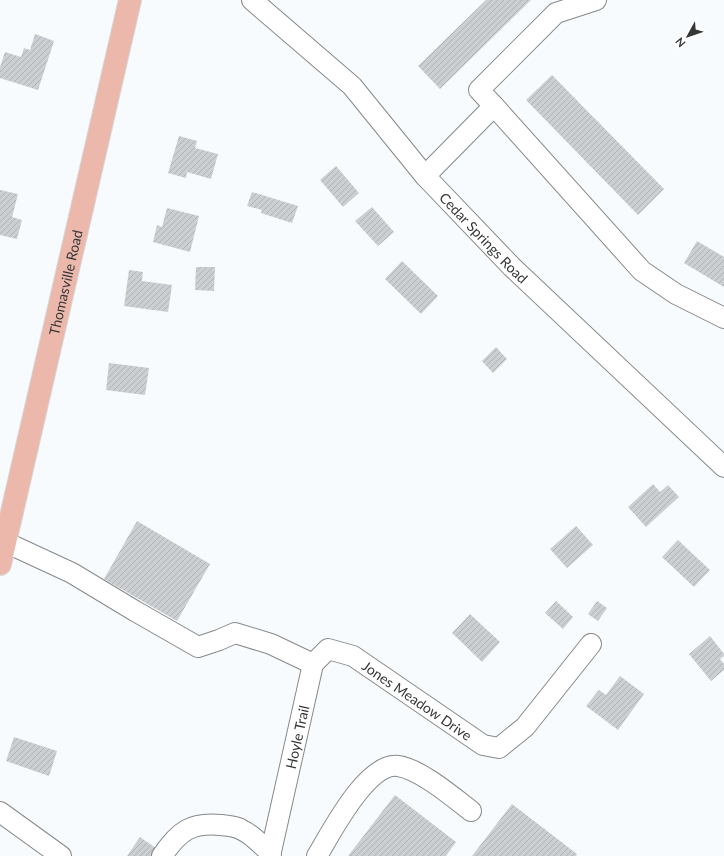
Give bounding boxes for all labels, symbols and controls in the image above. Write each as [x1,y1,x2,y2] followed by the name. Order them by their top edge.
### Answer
[668,16,708,56] north arrow
[672,35,688,50] text: N
[436,189,532,286] street label: Cedar Springs Road
[45,228,85,337] street label: Thomasville Road
[359,657,475,744] street label: Jones Meadow Drive
[281,704,312,770] street label: Hoyle Trail

